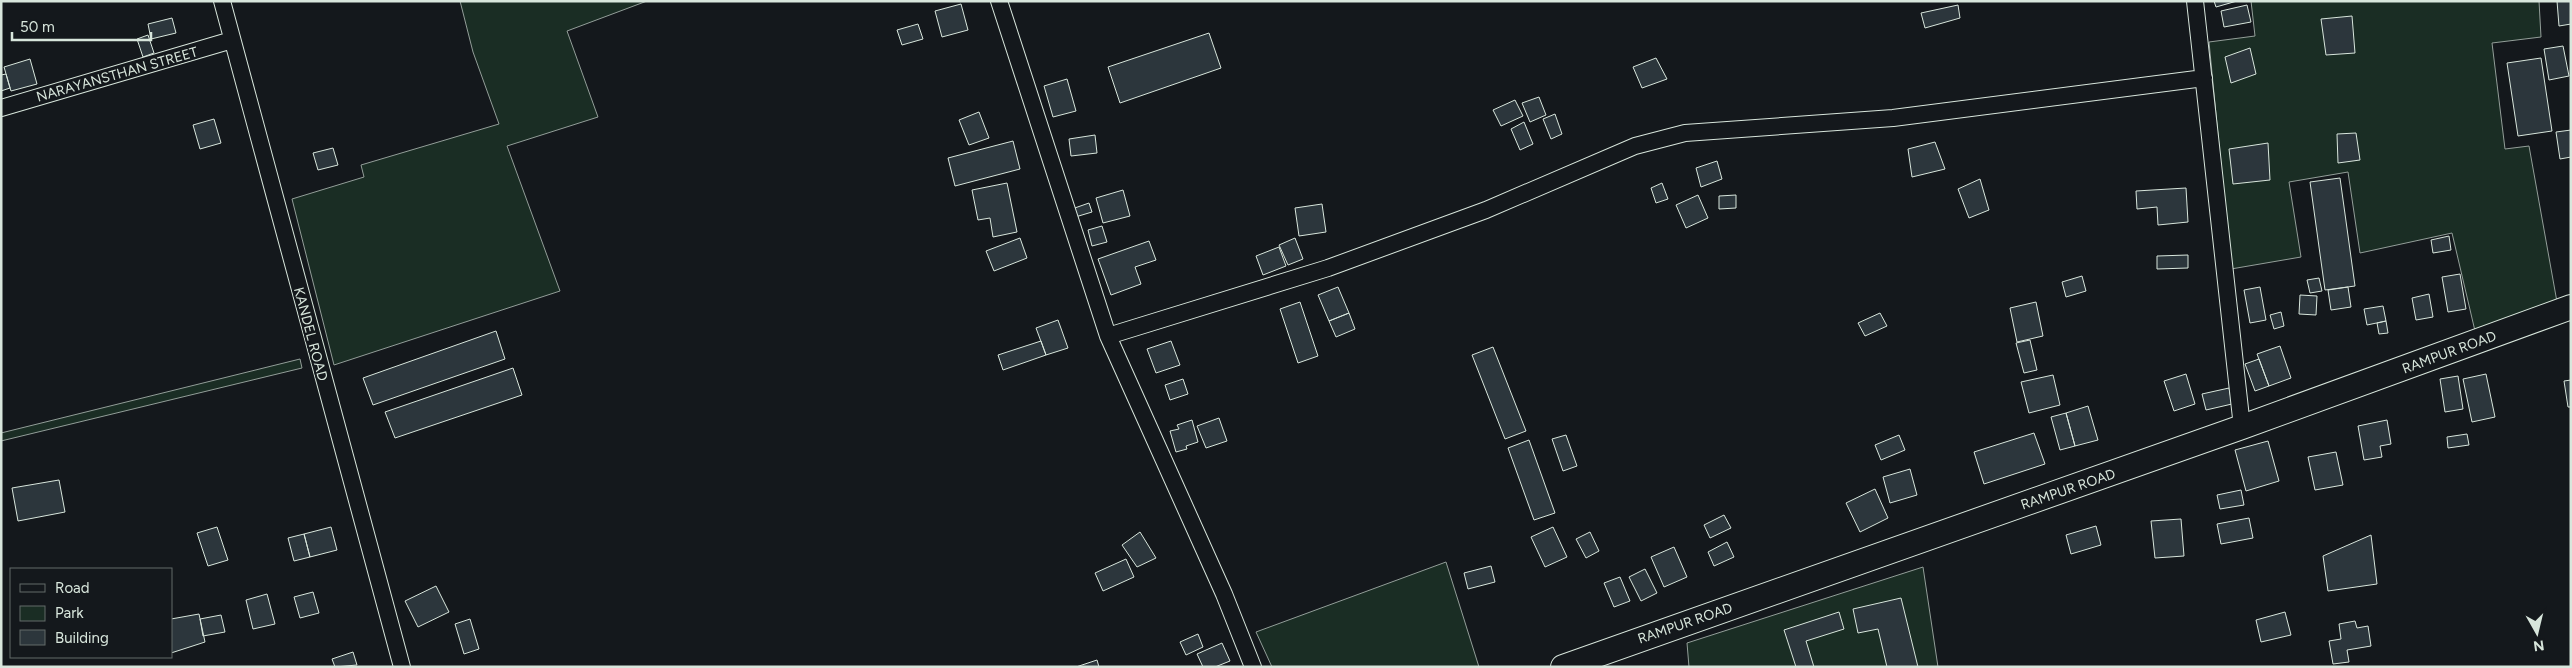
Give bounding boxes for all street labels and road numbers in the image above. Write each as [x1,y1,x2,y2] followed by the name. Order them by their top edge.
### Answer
[34,43,200,106] street label: NARAYANSTHAN STREET
[290,285,331,383] street label: KANDEL ROAD
[2400,328,2499,377] street label: RAMPUR ROAD
[2019,465,2118,514] street label: RAMPUR ROAD
[1636,599,1735,648] street label: RAMPUR ROAD

